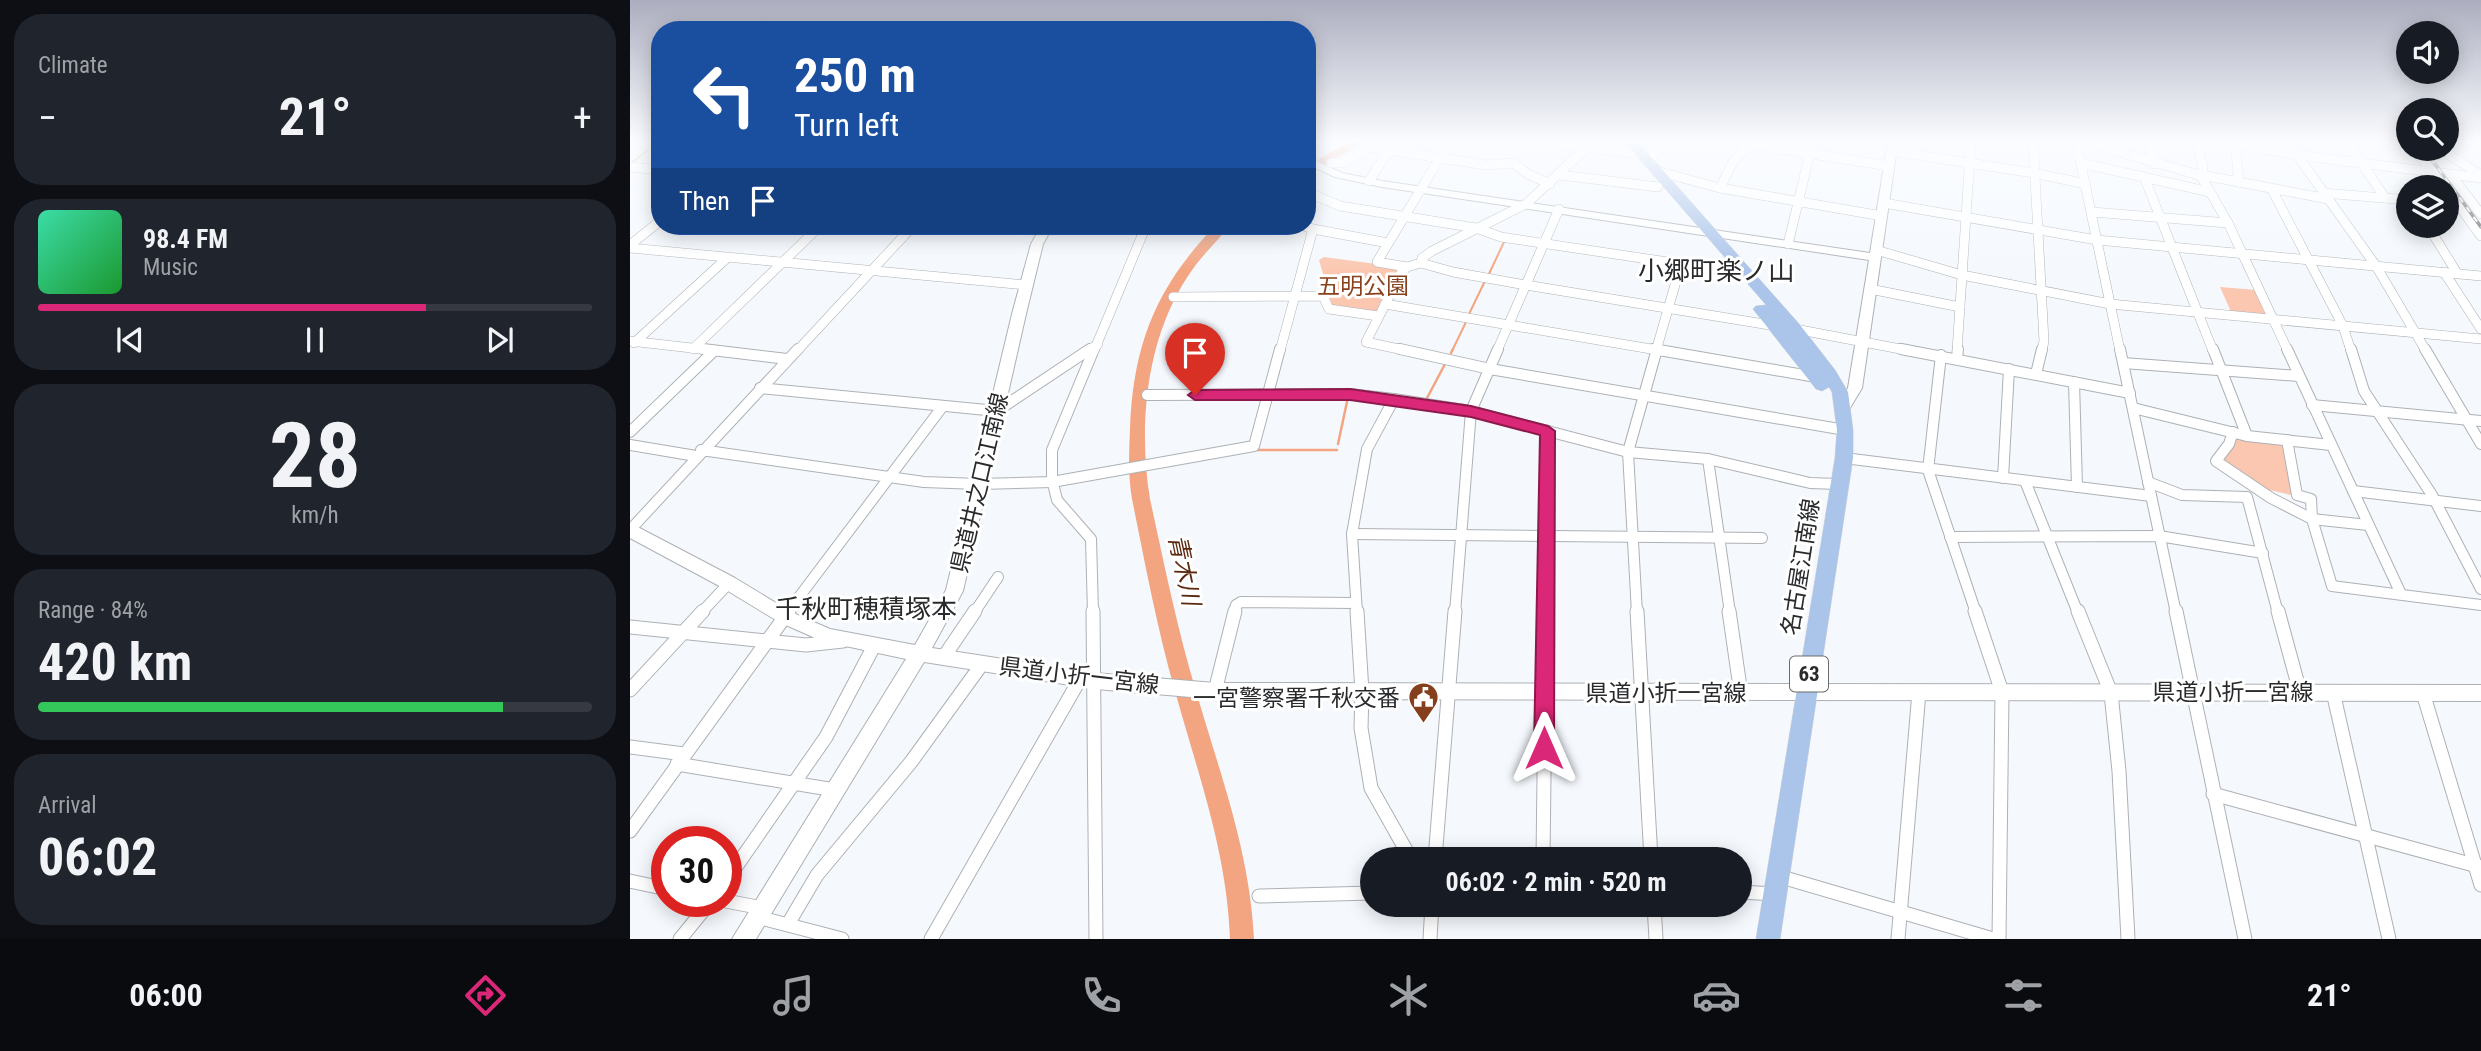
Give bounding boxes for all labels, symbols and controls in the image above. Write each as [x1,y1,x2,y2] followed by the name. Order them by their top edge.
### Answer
[2396,21,2459,238] map controls
[2396,21,2459,84] button: sound
[794,47,916,104] text: 250 m
[679,49,770,140] icon: left
[38,52,108,79] text: Climate
[279,87,351,148] text: 21°
[38,96,57,140] text: −
[573,96,592,140] text: +
[2396,98,2459,161] button: search
[794,106,899,144] text: Turn left
[2396,175,2459,238] button: layers
[744,182,782,220] icon: arrive
[679,186,730,216] text: Then
[143,224,228,254] text: 98.4 FM
[143,254,198,281] text: Music
[1638,256,1794,286] district label: 小郷町楽ノ山
[1317,273,1409,300] park label: 五明公園
[111,321,149,359] icon: previous
[296,321,334,359] icon: pause
[481,321,519,359] icon: next
[1165,323,1225,395] pin
[1176,334,1214,372] icon: arrive
[946,390,1014,576] street label: 県道井之口江南線
[269,403,361,509] text: 28
[1777,497,1825,637] street label: 名古屋江南線
[291,502,339,529] text: km/h
[1163,532,1206,611] water label: 青木川
[775,594,957,624] district label: 千秋町穂積塚本
[38,597,148,624] text: Range · 84%
[38,632,192,693] text: 420 km
[997,653,1161,699] street label: 県道小折一宮線
[1790,656,1828,692] road number: 63
[2153,679,2314,706] street label: 県道小折一宮線
[1586,680,1747,707] street label: 県道小折一宮線
[1406,681,1440,725] public building icon: 一宮警察署千秋交番
[1193,685,1400,712] place label: 一宮警察署千秋交番
[1507,711,1581,785] position arrow
[38,792,97,819] text: Arrival
[651,826,742,917] speed limit sign: 30
[38,827,157,888] text: 06:02
[1446,867,1666,897] text: 06:02 · 2 min · 520 m
[461,971,510,1020] icon: directions
[769,971,818,1020] icon: music
[1077,971,1126,1020] icon: phone
[1384,971,1433,1020] icon: climate
[1692,971,1741,1020] icon: car
[1999,971,2048,1020] icon: filters
[129,976,203,1014] text: 06:00
[2307,976,2352,1014] text: 21°

